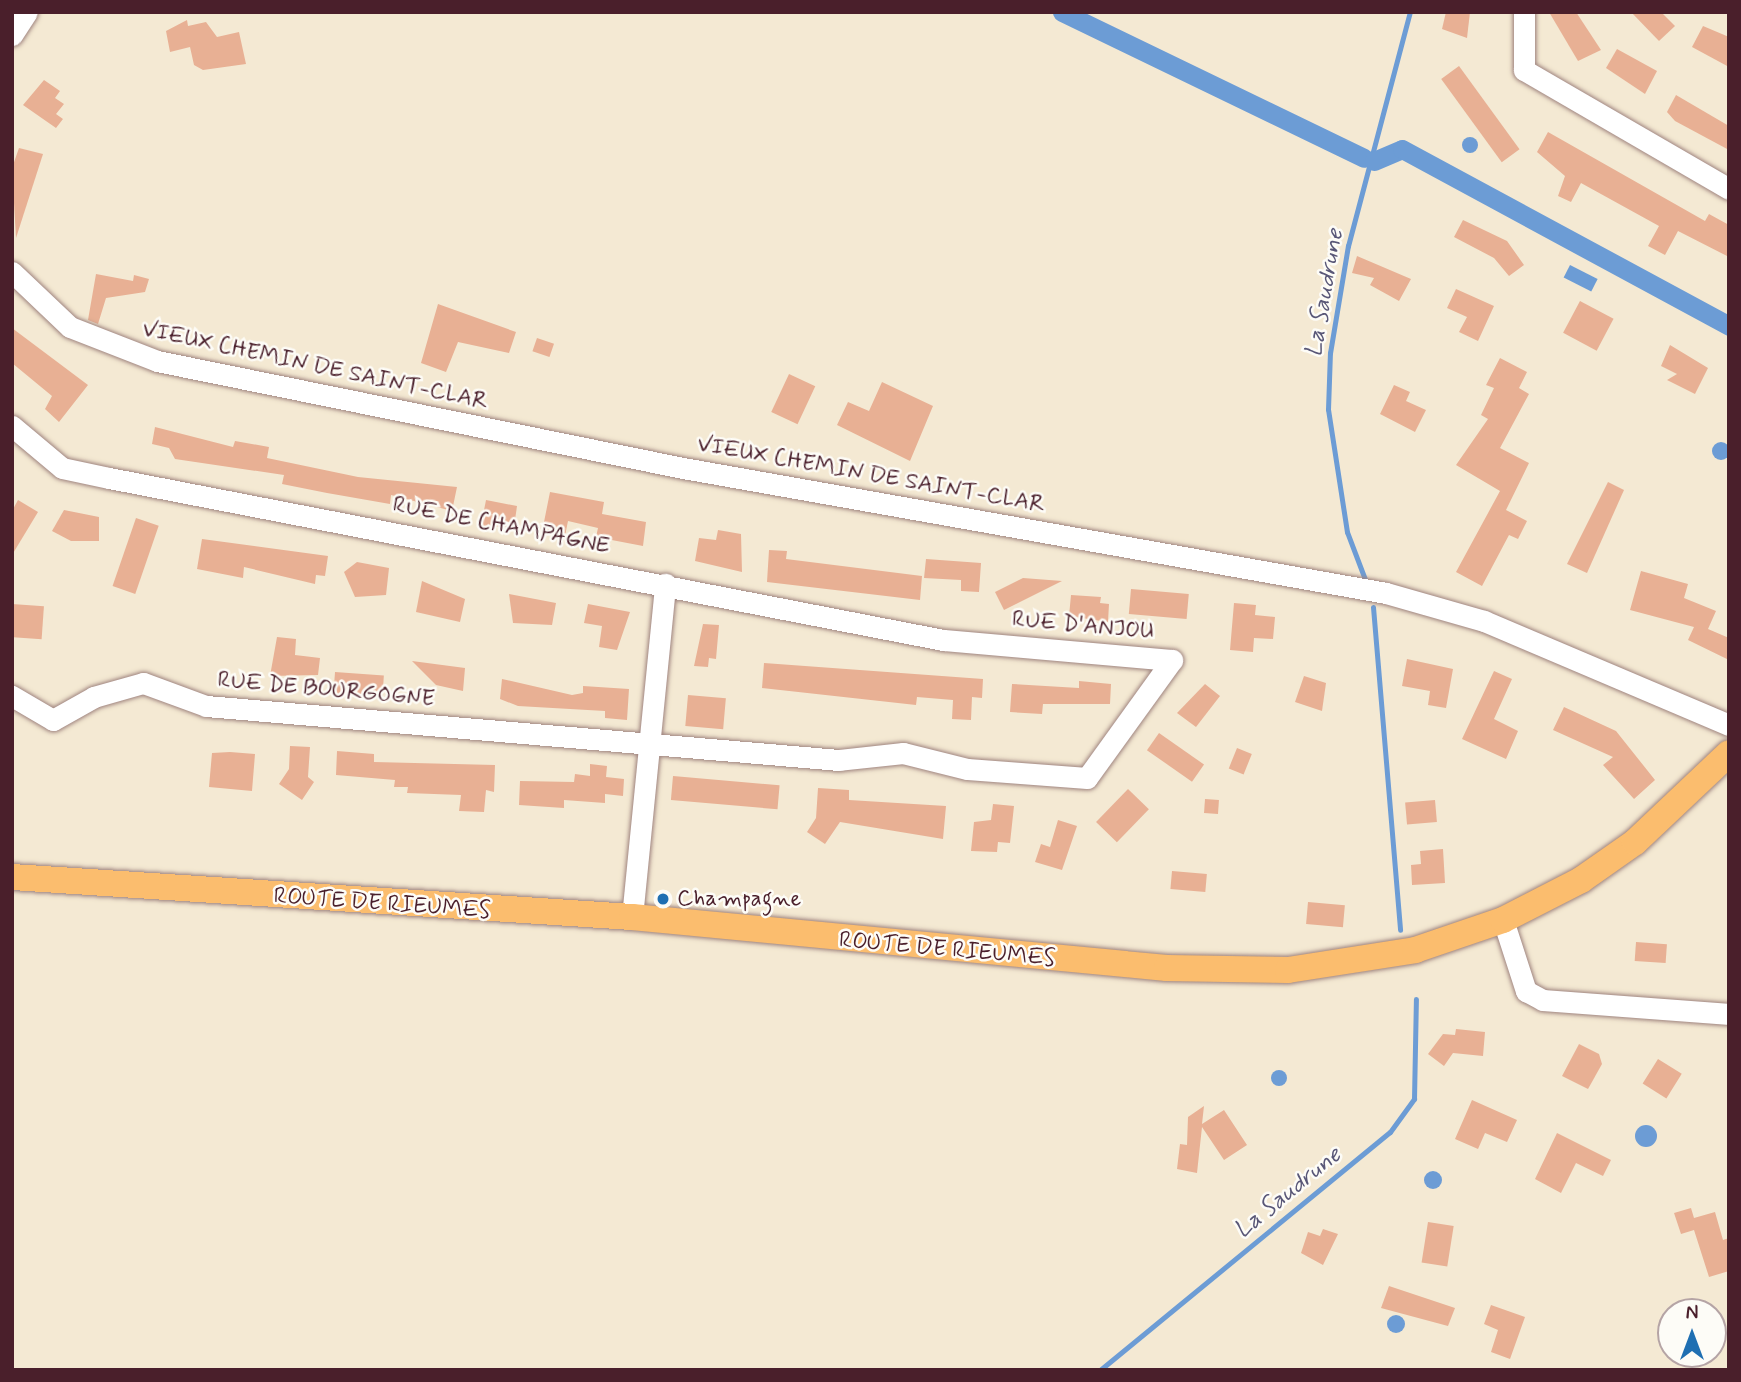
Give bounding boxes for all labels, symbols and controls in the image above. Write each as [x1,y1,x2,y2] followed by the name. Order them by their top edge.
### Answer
[1300,227,1350,359] water label: La Saudrune
[141,316,489,416] street label: VIEUX CHEMIN DE SAINT-CLAR
[696,431,1046,519] street label: VIEUX CHEMIN DE SAINT-CLAR
[391,492,611,560] street label: RUE DE CHAMPAGNE
[1011,606,1155,646] street label: RUE D'ANJOU
[217,667,435,713] street label: RUE DE BOURGOGNE
[274,883,490,925] street label: ROUTE DE RIEUMES
[677,885,801,913] place label: Champagne
[655,891,671,907] marker: Champagne
[839,927,1055,973] street label: ROUTE DE RIEUMES
[1229,1142,1347,1244] water label: La Saudrune
[1657,1298,1727,1368] north arrow
[1686,1301,1698,1326] text: N

